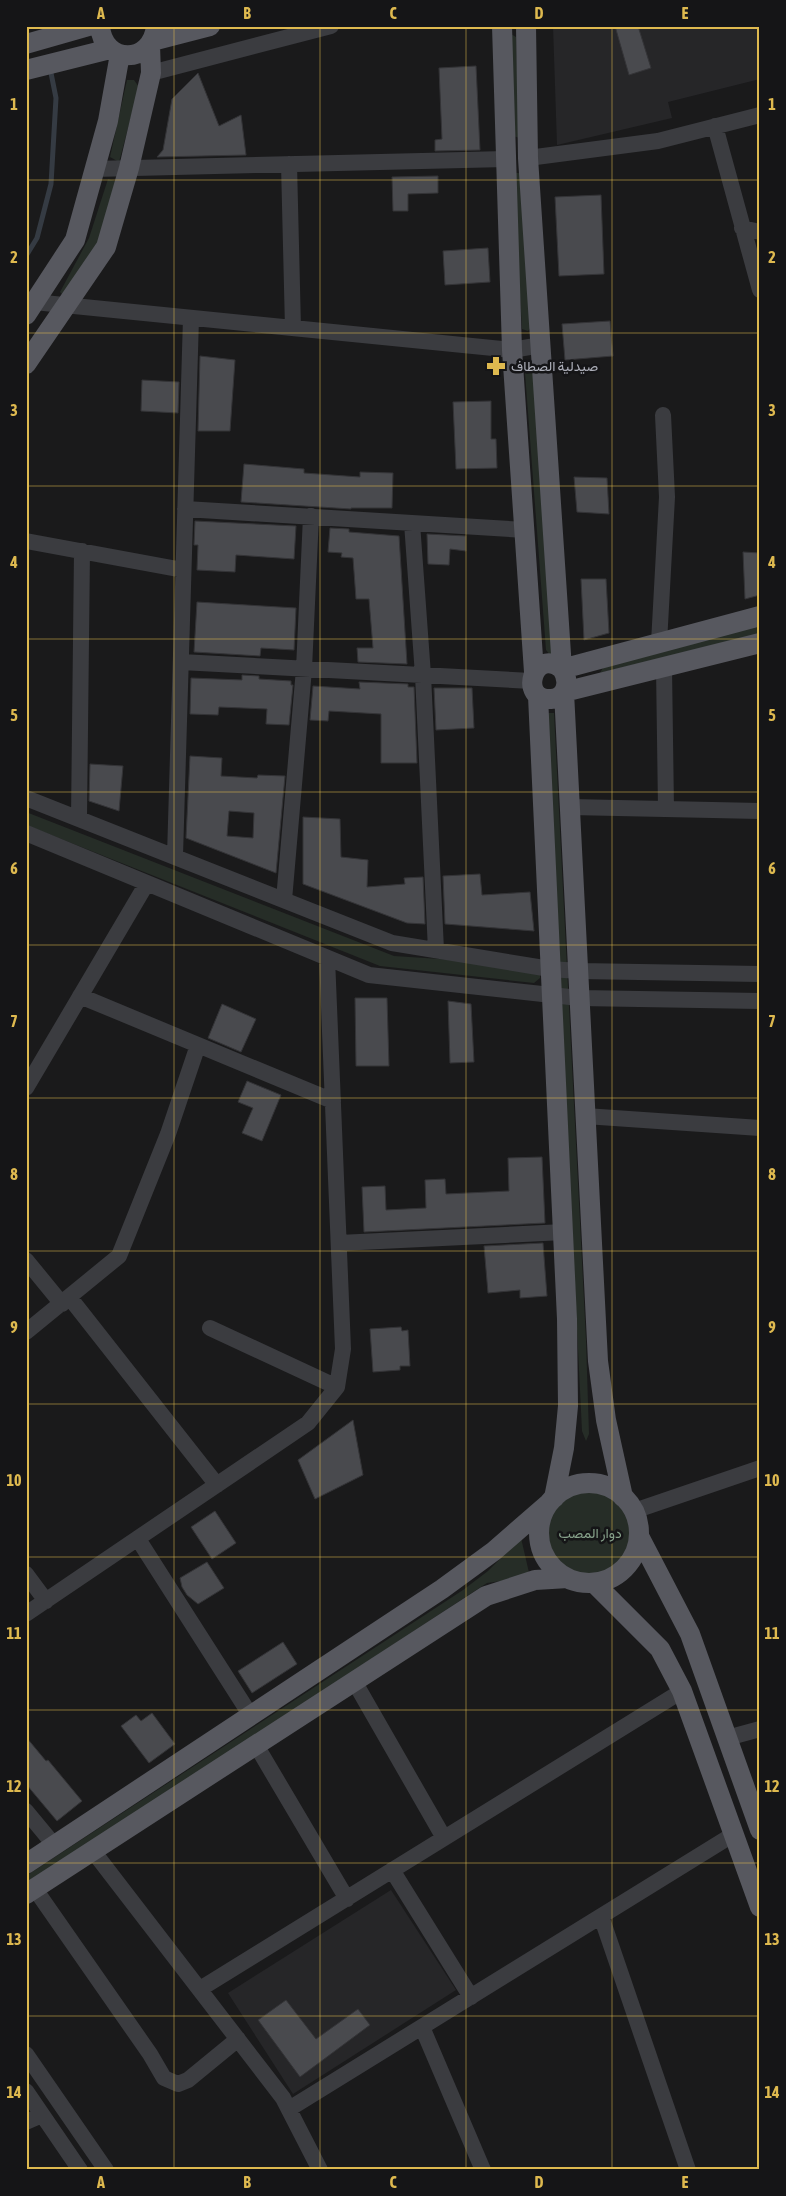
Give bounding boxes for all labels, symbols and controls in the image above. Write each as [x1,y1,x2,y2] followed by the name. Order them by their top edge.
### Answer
[96,4,105,22] text: A
[243,4,251,22] text: B
[389,4,397,22] text: C
[535,4,544,22] text: D
[682,4,689,22] text: E
[10,95,18,113] text: 1
[768,95,776,113] text: 1
[10,248,18,266] text: 2
[768,248,776,266] text: 2
[485,355,507,377] pharmacy icon: صيدلية الصطاف
[511,358,598,374] place label: صيدلية الصطاف
[10,401,18,419] text: 3
[768,401,776,419] text: 3
[9,553,18,571] text: 4
[767,553,776,571] text: 4
[10,706,18,724] text: 5
[768,706,776,724] text: 5
[10,859,18,877] text: 6
[768,859,776,877] text: 6
[10,1012,18,1030] text: 7
[768,1012,776,1030] text: 7
[10,1165,18,1183] text: 8
[768,1165,776,1183] text: 8
[10,1318,18,1336] text: 9
[768,1318,776,1336] text: 9
[6,1471,22,1489] text: 10
[764,1471,780,1489] text: 10
[558,1525,622,1542] park label: دوار المصب
[6,1624,22,1642] text: 11
[764,1624,780,1642] text: 11
[6,1777,22,1795] text: 12
[764,1777,780,1795] text: 12
[6,1930,22,1948] text: 13
[764,1930,780,1948] text: 13
[6,2083,22,2101] text: 14
[764,2083,780,2101] text: 14
[96,2173,105,2191] text: A
[243,2173,251,2191] text: B
[389,2173,397,2191] text: C
[535,2173,544,2191] text: D
[682,2173,689,2191] text: E

